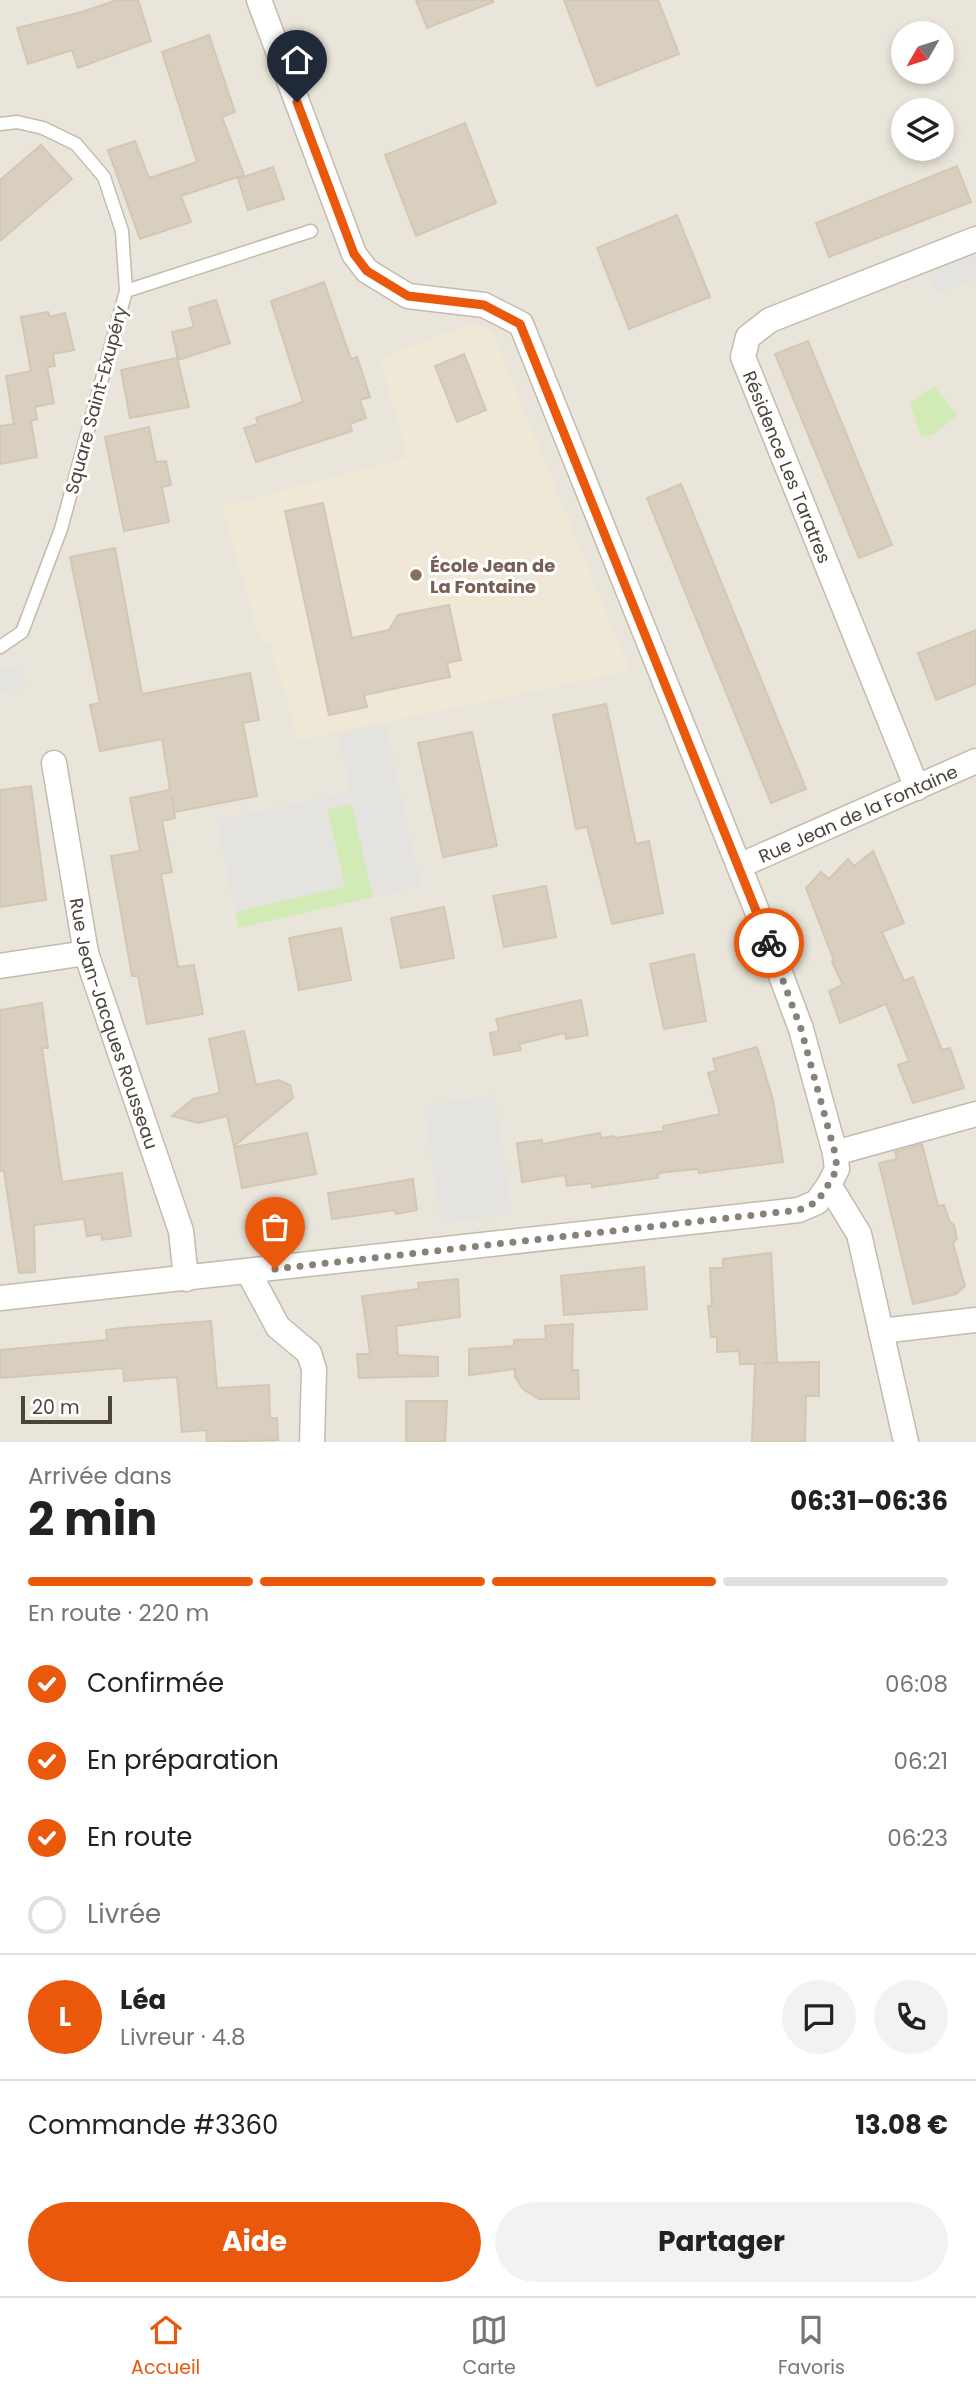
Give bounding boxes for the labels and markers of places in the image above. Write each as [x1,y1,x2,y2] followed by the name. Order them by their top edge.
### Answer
[267,30,327,102] pin
[430,553,555,599] place label: École Jean de La Fontaine
[408,567,424,583] marker: École Jean de La Fontaine
[245,1197,305,1269] pin

